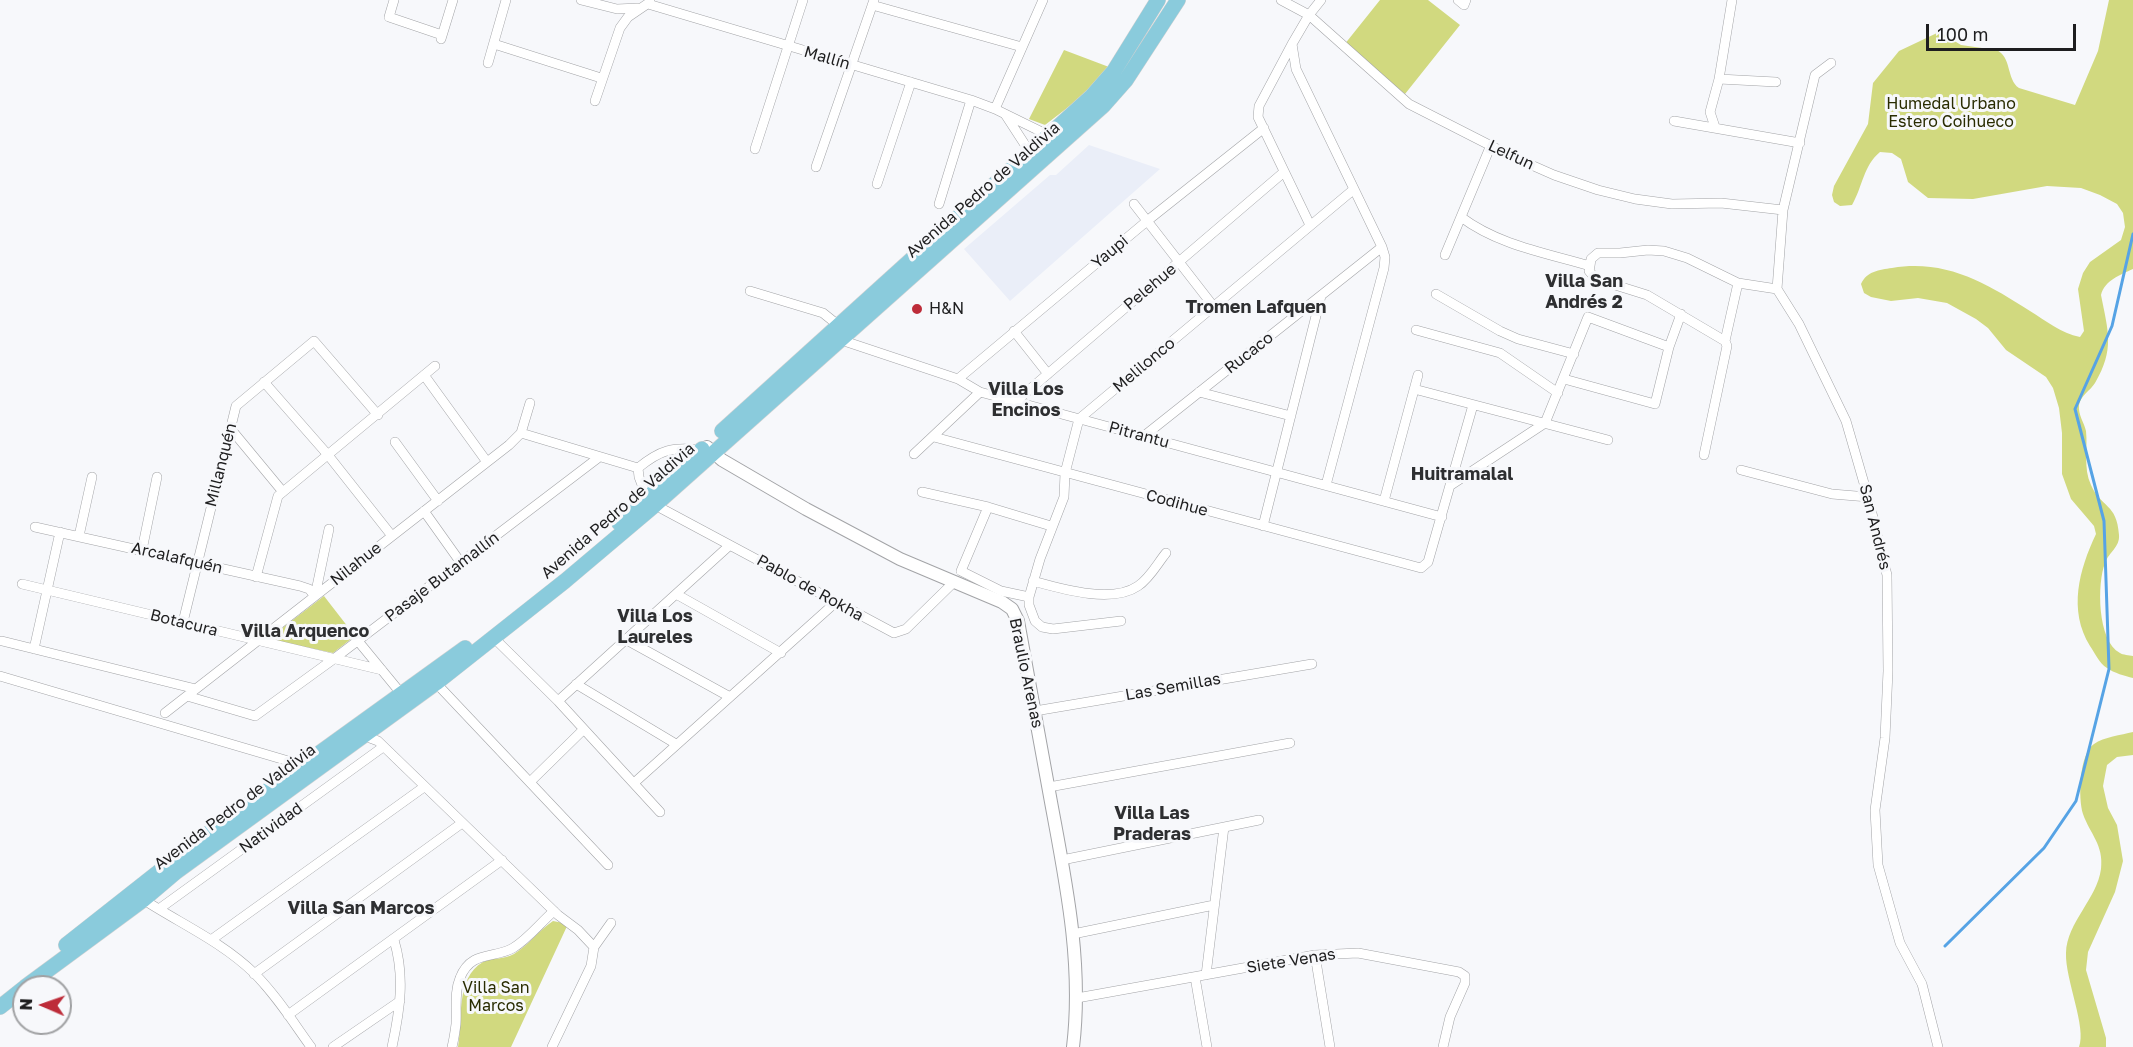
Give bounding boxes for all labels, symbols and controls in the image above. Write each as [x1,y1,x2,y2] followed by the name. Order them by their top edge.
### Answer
[1929,12,2079,50] scale bar
[1937,23,1988,45] text: 100 m
[802,42,852,74] street label: Mallín
[1886,94,2016,132] park label: Humedal Urbano Estero Coihueco
[902,118,1064,262] street label: Avenida Pedro de Valdivia
[1485,136,1537,174] street label: Lelfun
[1088,231,1132,273] street label: Yaupi
[1120,260,1180,314] street label: Pelehue
[1545,270,1623,312] district label: Villa San Andrés 2
[1186,296,1326,318] district label: Tromen Lafquen
[929,299,964,319] place label: H&N
[910,302,924,316] marker: H&N
[1221,328,1277,378] street label: Rucaco
[1109,333,1179,397] street label: Melilonco
[988,378,1064,420] district label: Villa Los Encinos
[1107,418,1171,452] street label: Pitrantu
[201,421,241,509] street label: Millanquén
[537,439,699,583] street label: Avenida Pedro de Valdivia
[1411,463,1513,485] district label: Huitramalal
[1855,482,1895,572] street label: San Andrés
[1144,486,1210,520] street label: Codihue
[381,528,503,626] street label: Pasaje Butamallín
[130,538,224,578] street label: Arcalafquén
[327,538,385,590] street label: Nilahue
[753,551,867,625] street label: Pablo de Rokha
[148,605,220,641] street label: Botacura
[617,605,693,648] district label: Villa Los Laureles
[1005,616,1047,730] street label: Braulio Arenas
[241,620,369,642] district label: Villa Arquenco
[1124,669,1222,705] street label: Las Semillas
[151,740,319,874] street label: Avenida Pedro de Valdivia
[236,799,306,857] street label: Natividad
[1113,802,1191,844] district label: Villa Las Praderas
[287,897,435,919] district label: Villa San Marcos
[1245,944,1337,978] street label: Siete Venas
[12,975,72,1035] north arrow
[462,978,530,1016] park label: Villa San Marcos
[16,998,36,1011] text: N

